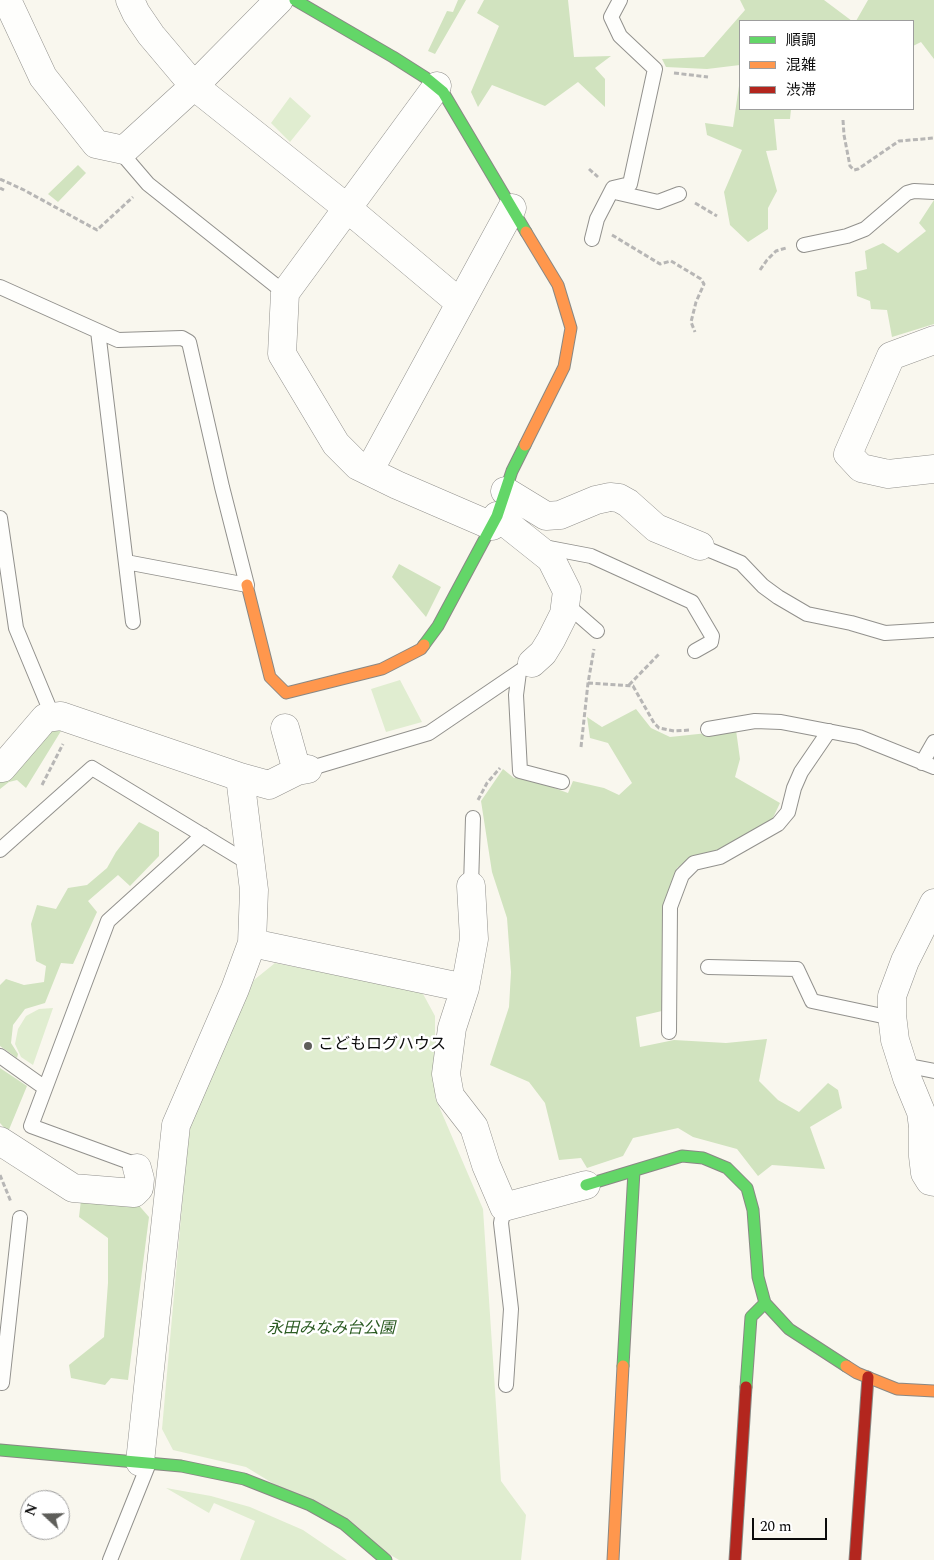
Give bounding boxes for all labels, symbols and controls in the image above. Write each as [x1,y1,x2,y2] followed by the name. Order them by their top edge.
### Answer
[739,20,914,110] legend
[786,29,816,52] text: 順調
[786,54,816,77] text: 混雑
[786,79,816,102] text: 渋滞
[318,1036,446,1056] place label: こどもログハウス
[302,1040,314,1052] marker: こどもログハウス
[267,1320,395,1340] park label: 永田みなみ台公園
[20,1490,70,1540] north arrow
[20,1501,43,1519] text: N
[754,1508,829,1540] scale bar
[760,1515,792,1538] text: 20 m

